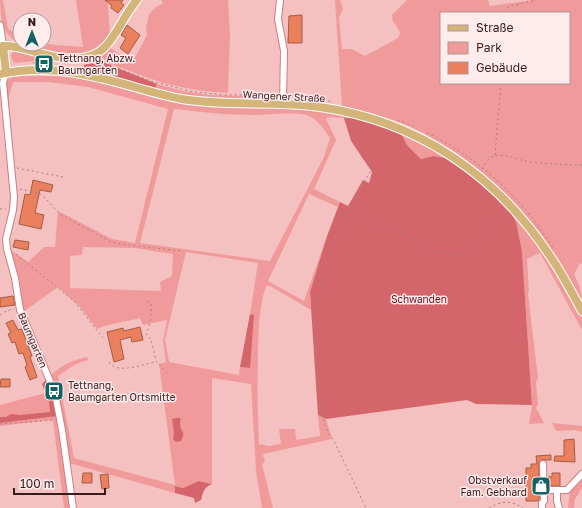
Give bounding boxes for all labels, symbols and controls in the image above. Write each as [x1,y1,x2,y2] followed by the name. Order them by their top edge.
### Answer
[12,12,52,52] north arrow
[440,12,570,84] legend
[28,15,36,28] text: N
[476,20,514,35] text: Straße
[476,40,502,55] text: Park
[58,52,135,76] place label: Tettnang, Abzw. Baumgarten
[33,53,55,75] bus stop icon: Tettnang, Abzw. Baumgarten
[476,60,527,75] text: Gebäude
[242,88,326,104] street label: Wangener Straße
[391,293,447,305] park label: Schwanden
[16,310,50,370] street label: Baumgarten
[68,379,176,403] place label: Tettnang, Baumgarten Ortsmitte
[43,380,65,402] bus stop icon: Tettnang, Baumgarten Ortsmitte
[14,470,105,496] scale bar
[461,474,527,498] place label: Obstverkauf Fam. Gebhard
[530,475,552,497] shop icon: Obstverkauf Fam. Gebhard
[20,476,54,491] text: 100 m

